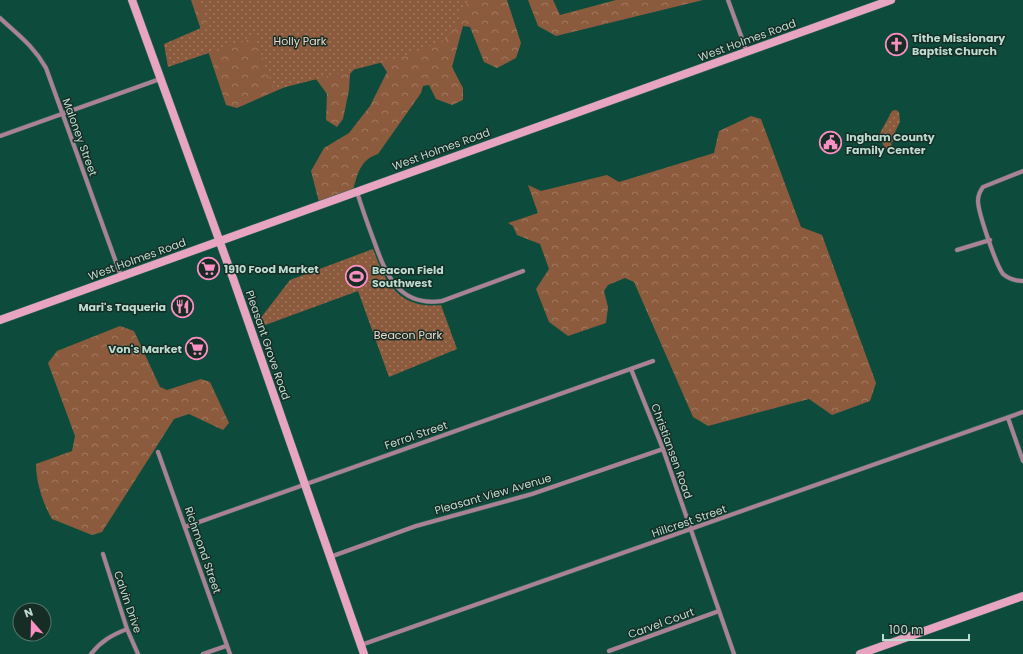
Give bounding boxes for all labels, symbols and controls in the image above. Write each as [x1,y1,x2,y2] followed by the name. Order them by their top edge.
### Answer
[696,15,798,65] street label: West Holmes Road
[912,30,1005,59] place label: Tithe Missionary Baptist Church
[883,31,909,57] church icon: Tithe Missionary Baptist Church
[274,33,327,49] park label: Holly Park
[58,96,102,178] street label: Maloney Street
[390,124,492,174] street label: West Holmes Road
[846,129,935,158] place label: Ingham County Family Center
[818,130,844,156] public building icon: Ingham County Family Center
[86,234,188,284] street label: West Holmes Road
[196,256,222,282] supermarket icon: 1910 Food Market
[224,261,319,277] place label: 1910 Food Market
[372,262,444,291] place label: Beacon Field Southwest
[343,263,369,289] sports icon: Beacon Field Southwest
[242,288,294,402] street label: Pleasant Grove Road
[169,294,195,320] restaurant icon: Mari's Taqueria
[79,299,166,315] place label: Mari's Taqueria
[374,327,442,343] park label: Beacon Park
[184,336,210,362] supermarket icon: Von's Market
[108,341,183,357] place label: Von's Market
[647,401,697,501] street label: Christiansen Road
[382,417,450,453] street label: Ferrol Street
[433,470,553,518] street label: Pleasant View Avenue
[649,501,729,541] street label: Hillcrest Street
[181,504,225,596] street label: Richmond Street
[110,569,146,636] street label: Calvin Drive
[12,602,52,642] north arrow
[22,604,35,622] text: N
[626,604,696,642] street label: Carvel Court
[883,616,969,642] scale bar
[889,621,923,638] text: 100 m

